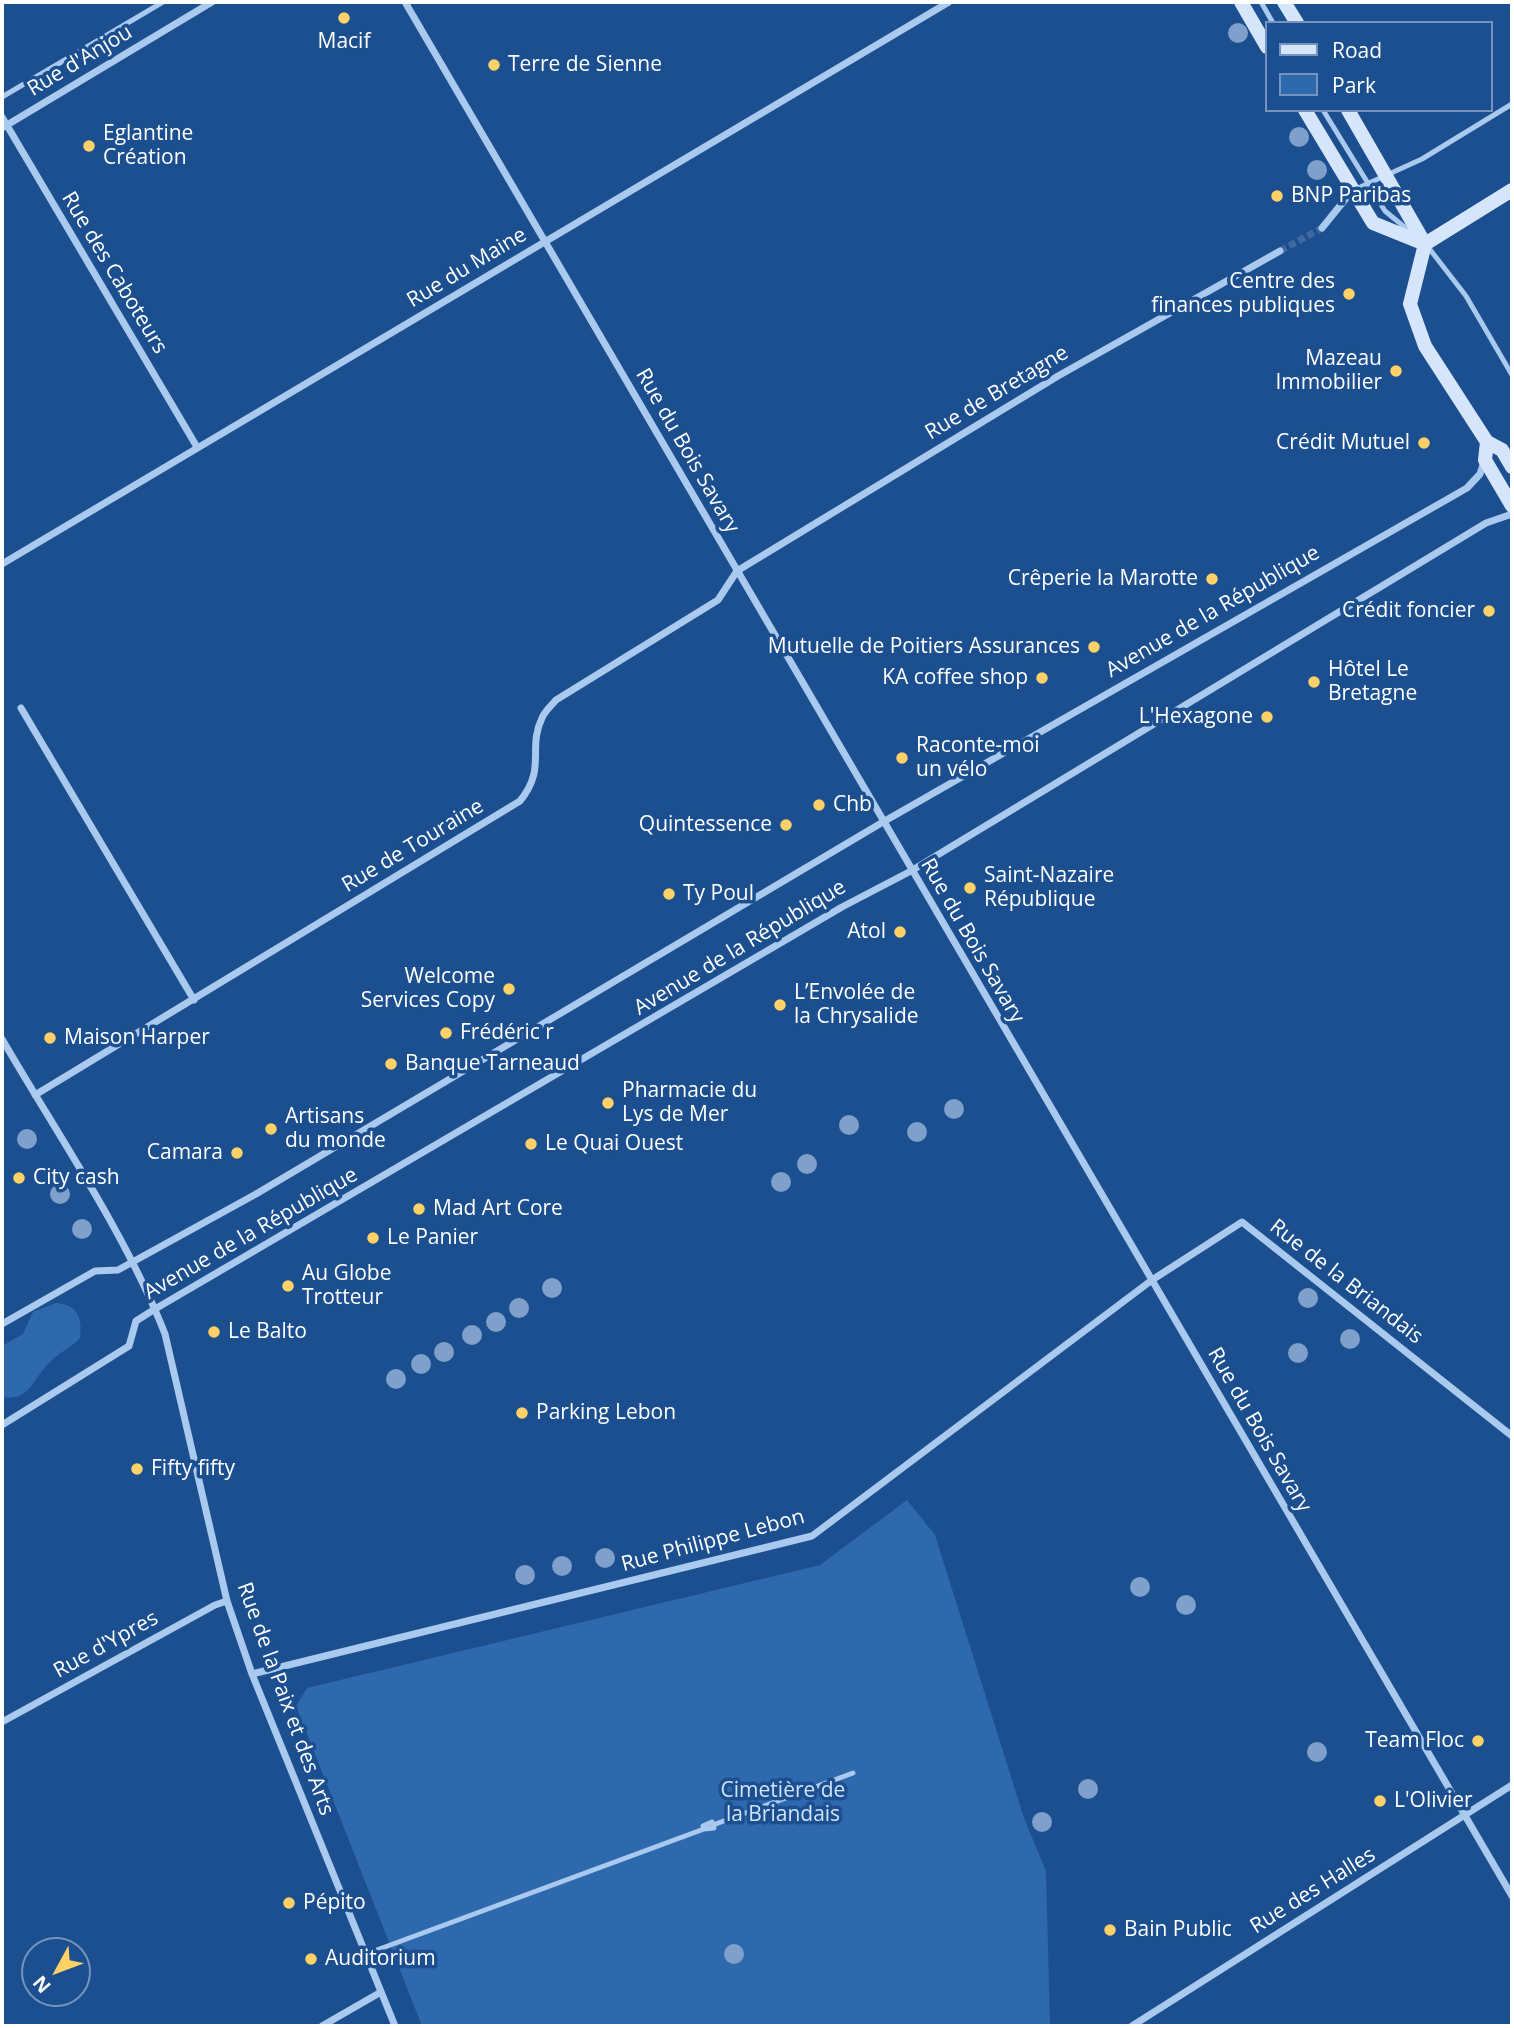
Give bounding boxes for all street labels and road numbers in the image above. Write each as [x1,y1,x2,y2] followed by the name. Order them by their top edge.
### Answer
[23,20,137,102] street label: Rue d'Anjou
[56,188,172,358] street label: Rue des Caboteurs
[403,222,531,314] street label: Rue du Maine
[921,340,1073,446] street label: Rue de Bretagne
[630,364,744,538] street label: Rue du Bois Savary
[1102,540,1324,684] street label: Avenue de la République
[338,794,488,898] street label: Rue de Touraine
[915,854,1029,1028] street label: Rue du Bois Savary
[630,875,850,1021] street label: Avenue de la République
[140,1162,362,1306] street label: Avenue de la République
[1264,1214,1428,1350] street label: Rue de la Briandais
[1202,1343,1316,1517] street label: Rue du Bois Savary
[619,1504,807,1578] street label: Rue Philippe Lebon
[231,1579,339,1819] street label: Rue de la Paix et des Arts
[49,1606,163,1684] street label: Rue d'Ypres
[1246,1842,1380,1940] street label: Rue des Halles

